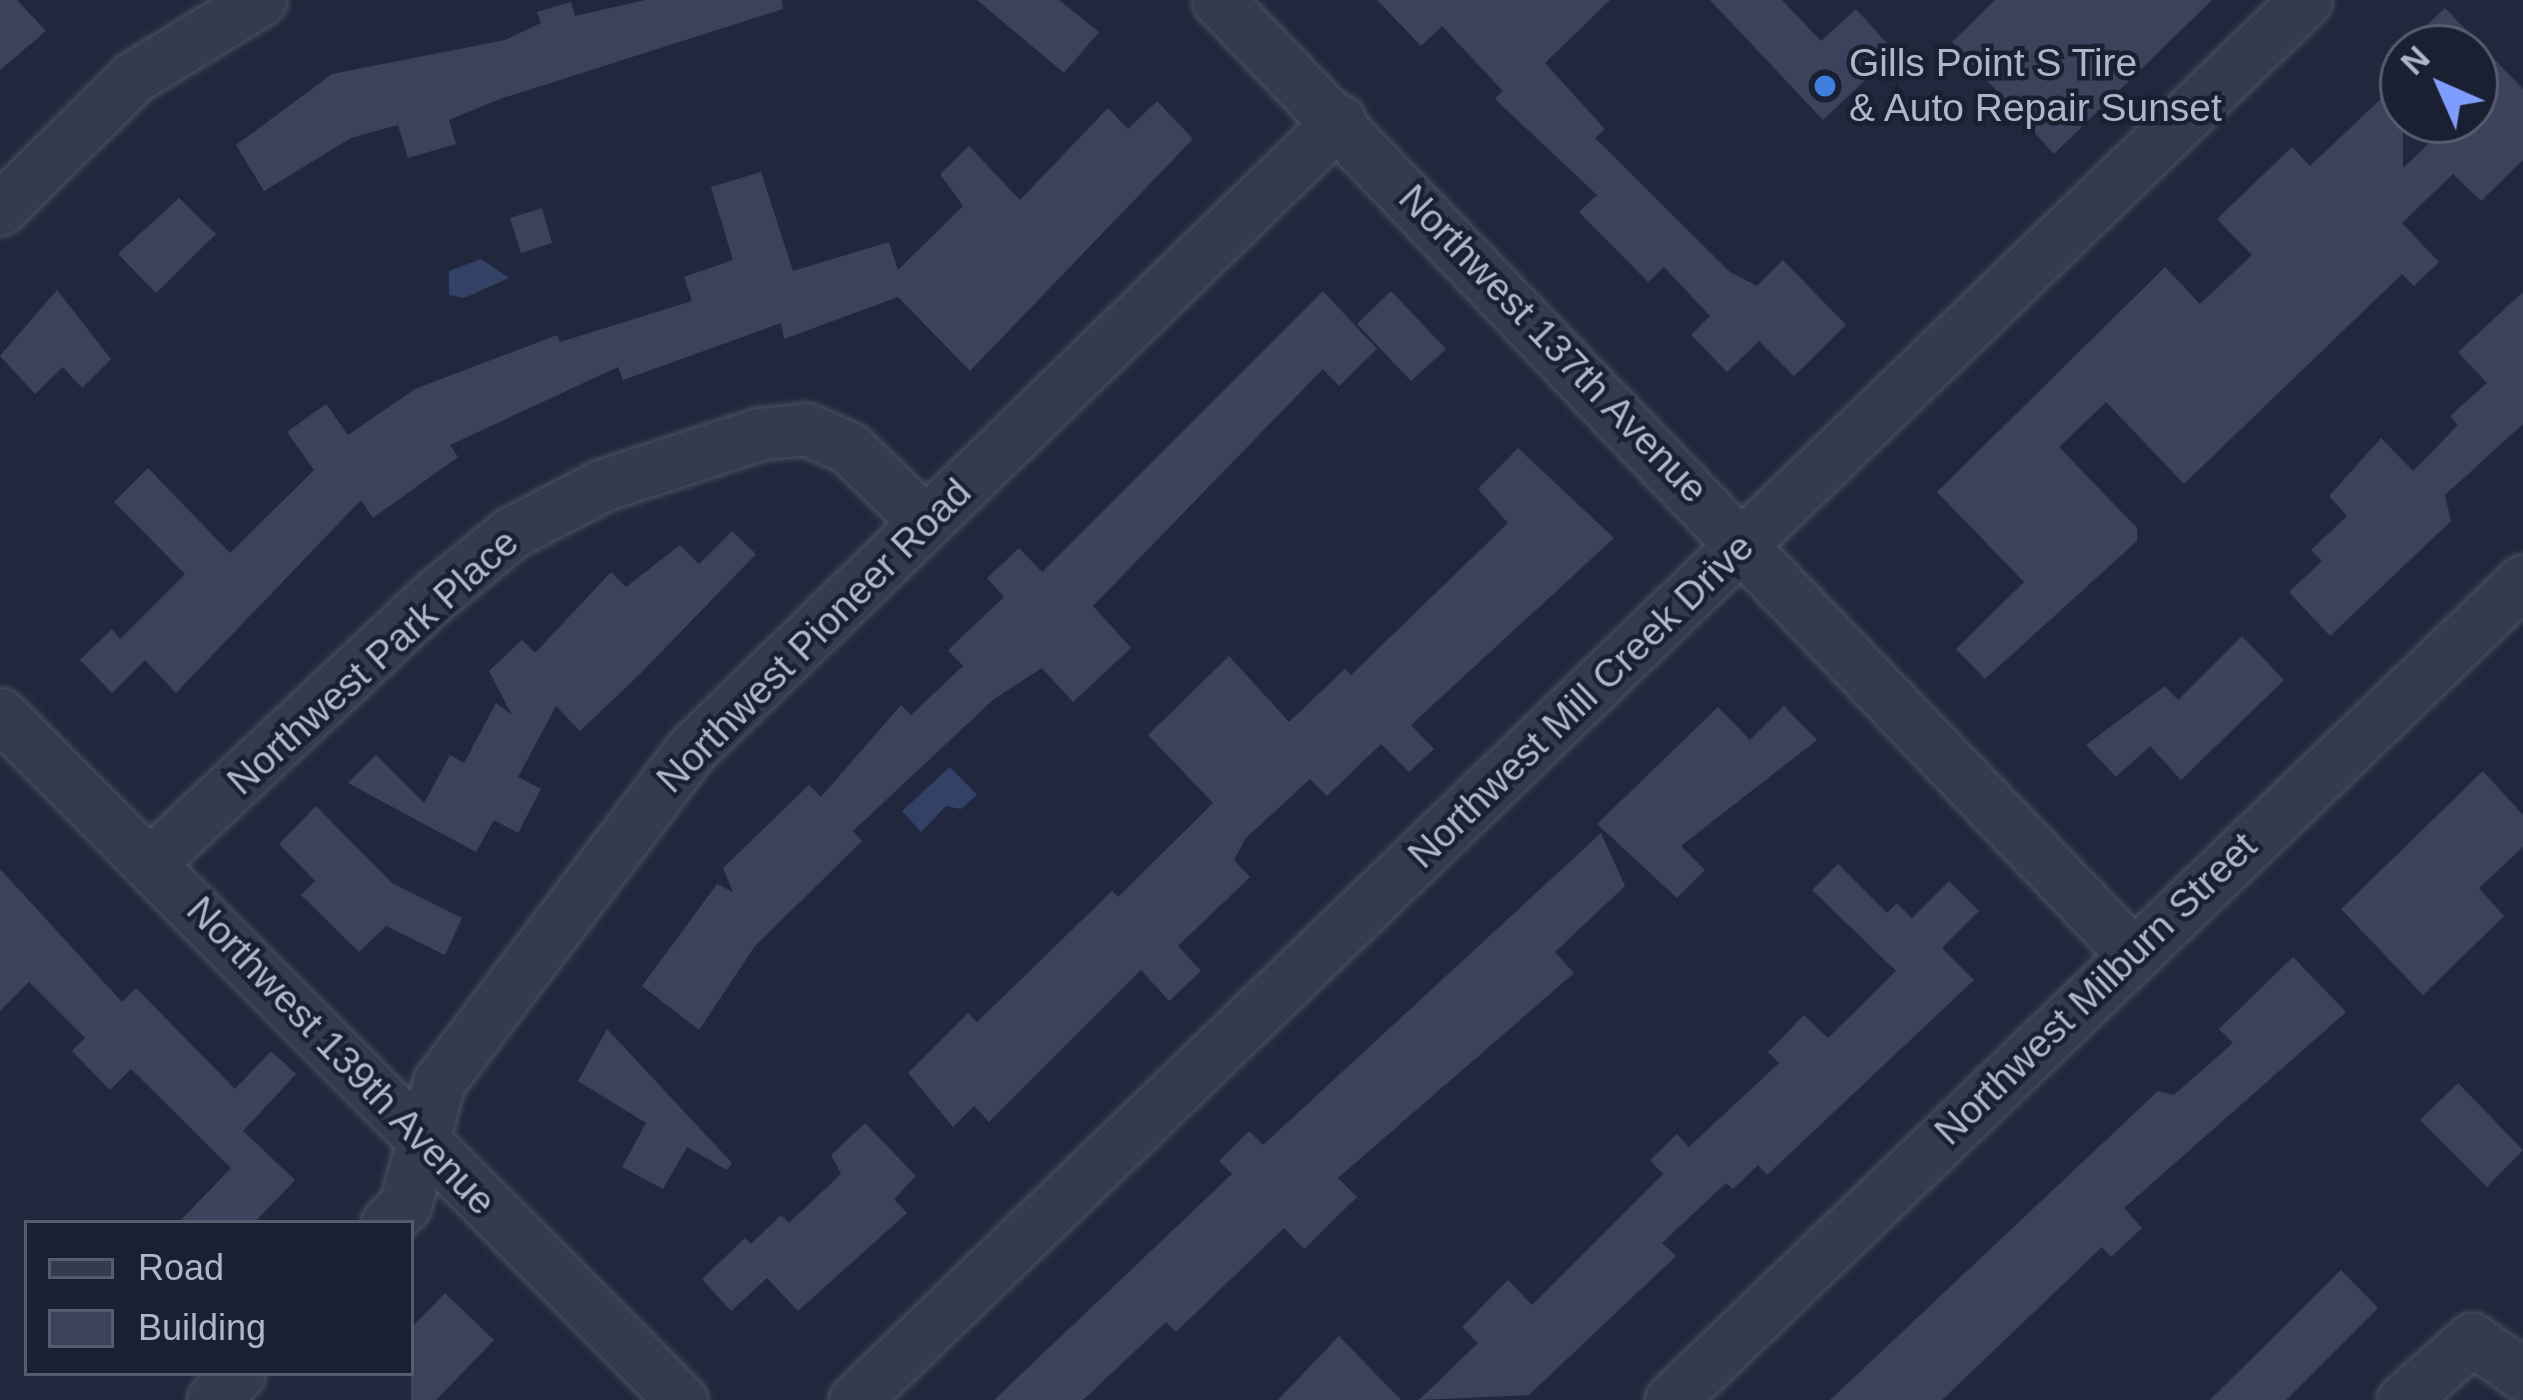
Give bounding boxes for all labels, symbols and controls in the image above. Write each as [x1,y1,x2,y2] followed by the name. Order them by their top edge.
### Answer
[2379,24,2499,144] north arrow
[2394,39,2437,82] text: N
[1849,41,2224,132] place label: Gills Point S Tire & Auto Repair Sunset
[1812,73,1838,99] marker: Gills Point S Tire & Auto Repair Sunset
[1388,174,1718,514] street label: Northwest 137th Avenue
[647,469,981,803] street label: Northwest Pioneer Road
[218,519,528,805] street label: Northwest Park Place
[1399,524,1763,878] street label: Northwest Mill Creek Drive
[1925,823,2267,1155] street label: Northwest Milburn Street
[176,886,506,1226] street label: Northwest 139th Avenue
[24,1220,414,1376] legend
[138,1247,224,1288] text: Road
[138,1307,266,1348] text: Building

